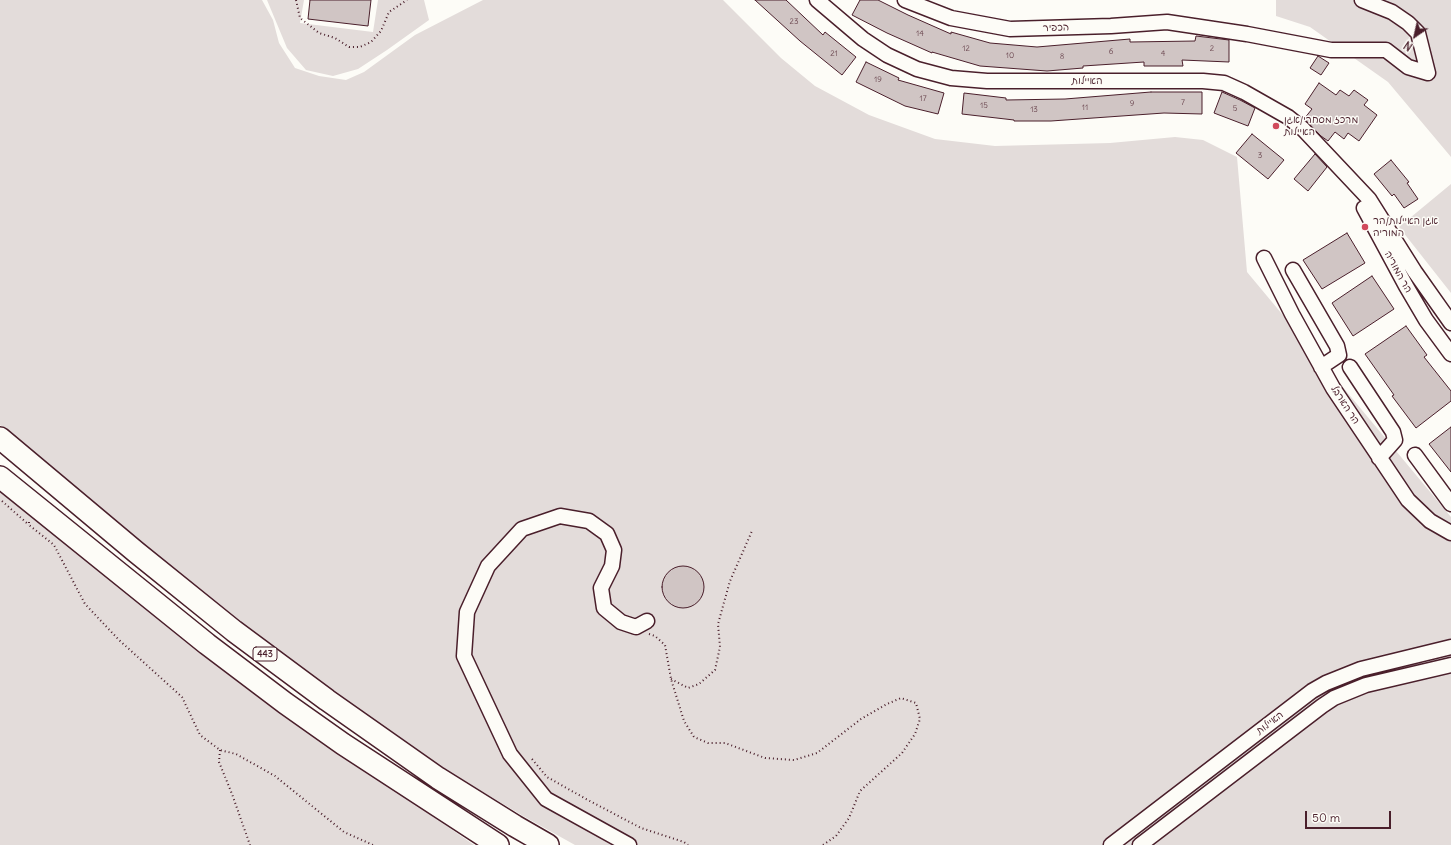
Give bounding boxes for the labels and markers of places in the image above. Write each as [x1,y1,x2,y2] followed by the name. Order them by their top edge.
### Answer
[1284,114,1358,138] place label: מרכז מסחרי/אגן האיילות
[1271,121,1281,131] marker: מרכז מסחרי/אגן האיילות
[1373,215,1438,238] place label: אגן האיילות/הר המוריה
[1360,222,1370,232] marker: אגן האיילות/הר המוריה

